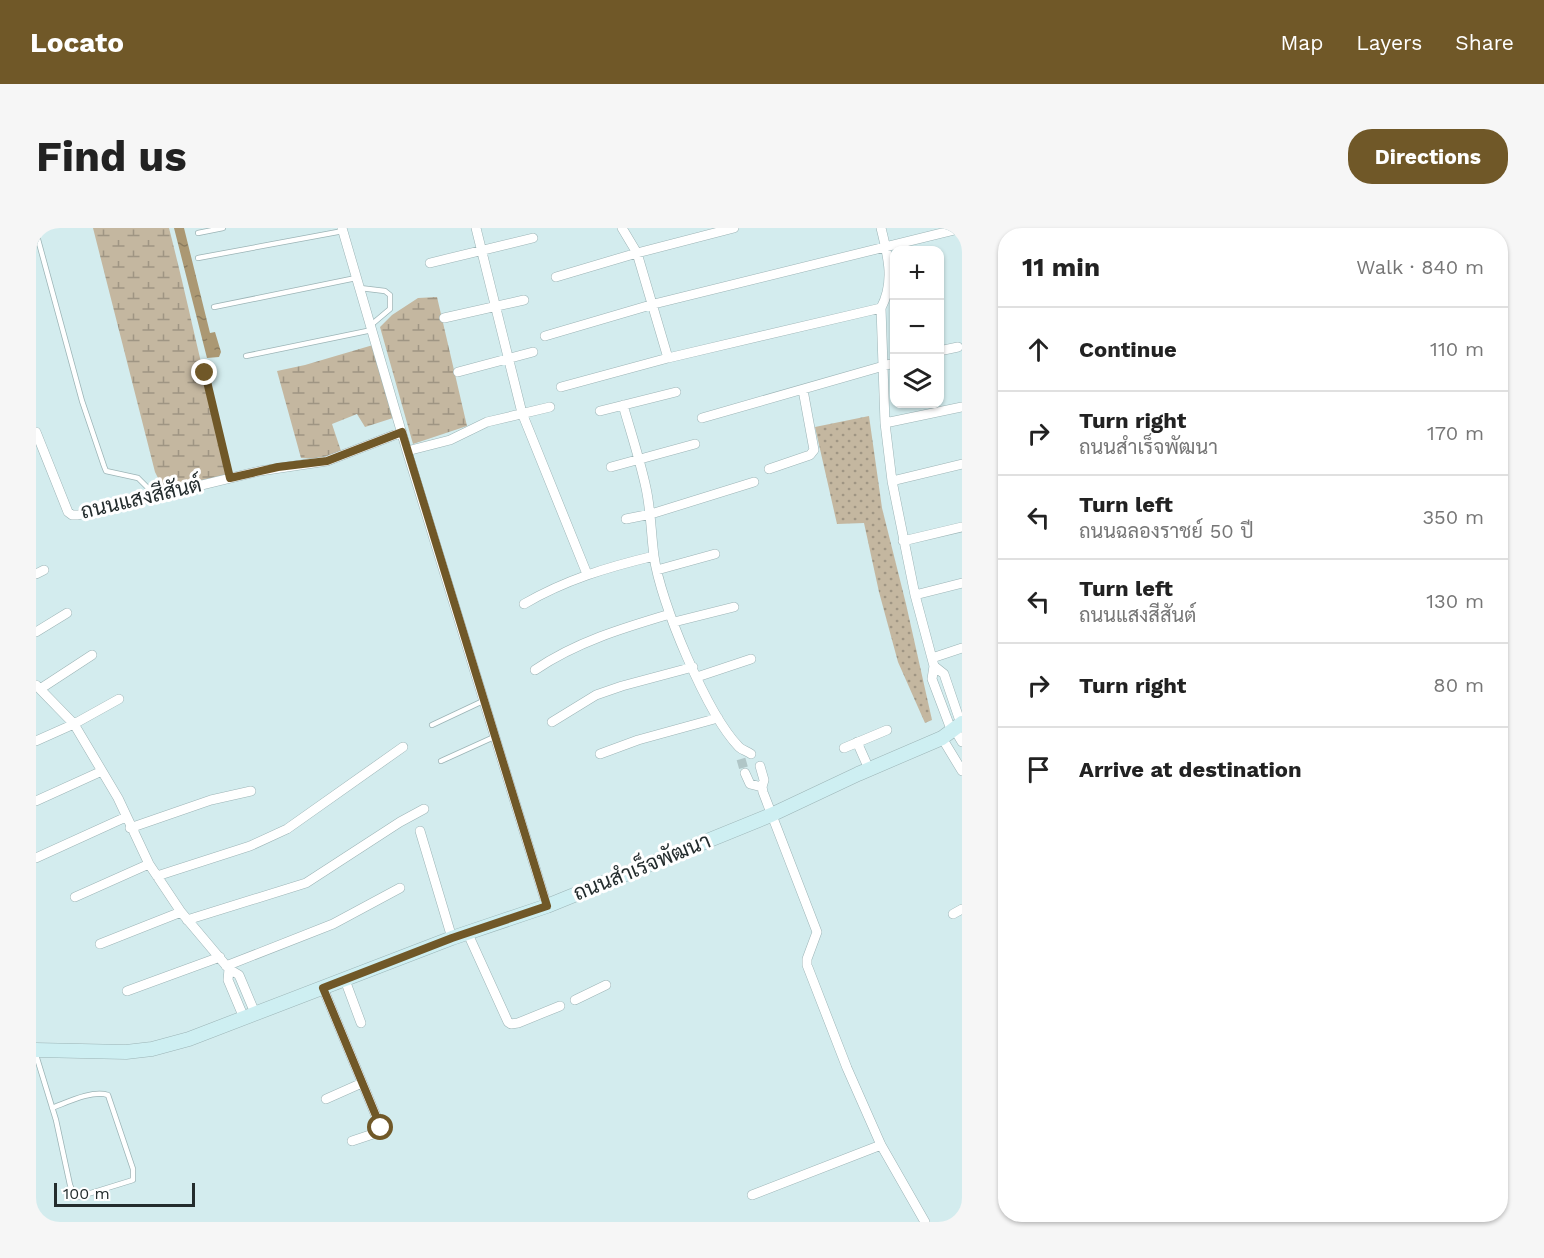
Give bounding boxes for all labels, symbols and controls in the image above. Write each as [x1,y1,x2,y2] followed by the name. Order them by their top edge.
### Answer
[30,26,124,59] text: Locato
[1280,30,1323,55] text: Map
[1356,30,1422,55] text: Layers
[1455,30,1514,55] text: Share
[1348,129,1508,184] button: Directions
[36,132,187,181] text: Find us
[890,246,944,408] map controls
[890,246,944,300] button: +
[1022,252,1100,282] text: 11 min
[1356,255,1484,279] text: Walk · 840 m
[890,300,944,354] button: −
[1022,333,1055,366] icon: ahead
[1079,337,1177,362] text: Continue
[1430,337,1484,361] text: 110 m
[890,354,944,408] button: layers
[191,359,217,385] route end
[1079,408,1186,433] text: Turn right
[1022,417,1055,450] icon: right
[1427,421,1484,445] text: 170 m
[1079,435,1218,459] text: ถนนสำเร็จพัฒนา
[78,470,204,524] street label: ถนนแสงสีสันต์
[1079,492,1173,517] text: Turn left
[1022,501,1055,534] icon: left
[1422,505,1484,529] text: 350 m
[1079,519,1254,543] text: ถนนฉลองราชย์ 50 ปี
[1079,576,1173,601] text: Turn left
[1022,585,1055,618] icon: left
[1426,589,1484,613] text: 130 m
[1079,603,1196,627] text: ถนนแสงสีสันต์
[1022,669,1055,702] icon: right
[1079,673,1186,698] text: Turn right
[1433,673,1484,697] text: 80 m
[1022,753,1055,786] icon: arrive
[1079,757,1302,782] text: Arrive at destination
[569,826,714,905] street label: ถนนสำเร็จพัฒนา
[367,1114,393,1140] route start
[54,1180,195,1208] scale bar
[63,1184,110,1203] text: 100 m

